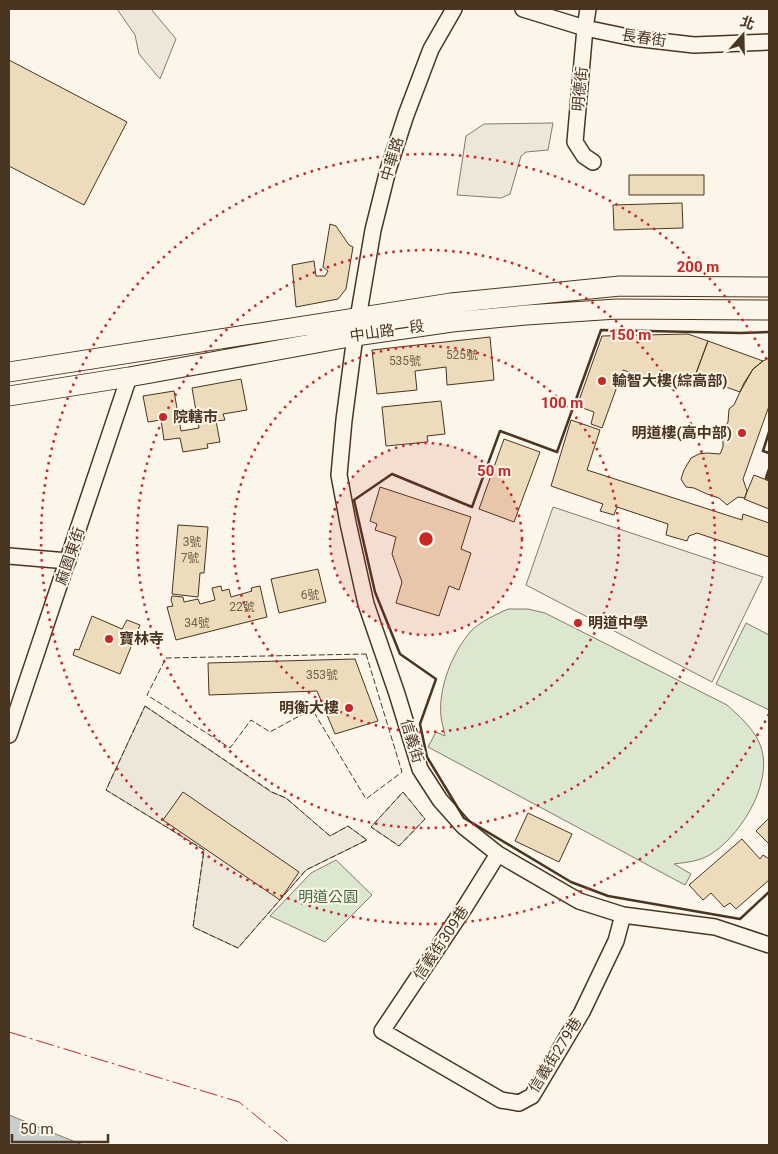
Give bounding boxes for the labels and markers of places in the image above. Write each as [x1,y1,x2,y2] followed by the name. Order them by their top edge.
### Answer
[612,372,728,390] place label: 輸智大樓(綜高部)
[596,375,608,387] marker: 輸智大樓(綜高部)
[173,408,218,426] place label: 院轄市
[157,411,169,423] marker: 院轄市
[631,424,732,442] place label: 明道樓(高中部)
[736,427,748,439] marker: 明道樓(高中部)
[417,530,435,548] centre of rings
[588,614,648,632] place label: 明道中學
[572,617,584,629] marker: 明道中學
[119,630,164,648] place label: 寶林寺
[103,633,115,645] marker: 寶林寺
[279,699,339,717] place label: 明衡大樓
[343,702,355,714] marker: 明衡大樓

